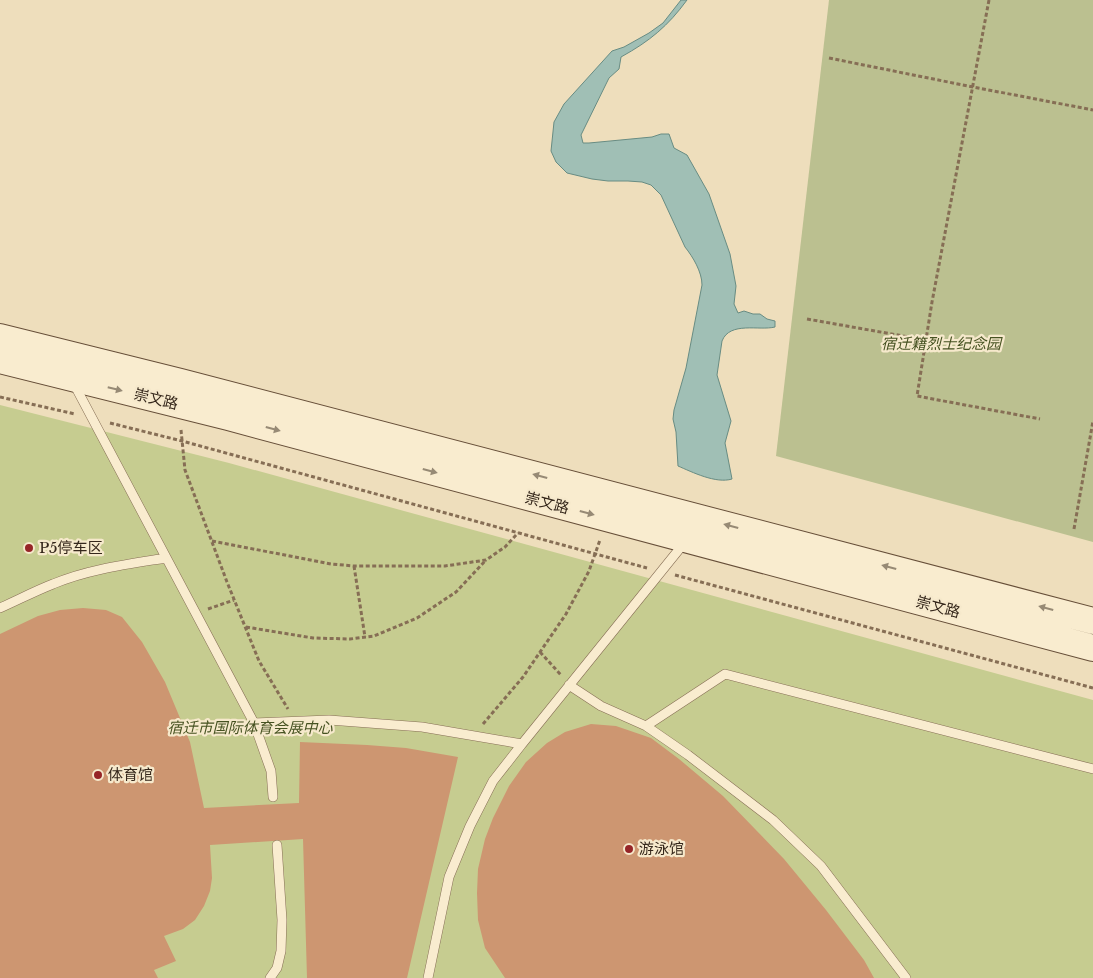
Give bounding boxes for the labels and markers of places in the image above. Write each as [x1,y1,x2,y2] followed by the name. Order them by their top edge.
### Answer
[39,538,103,557] place label: P5停车区
[23,542,35,554] marker: P5停车区
[108,765,153,784] place label: 体育馆
[92,769,104,781] marker: 体育馆
[639,839,684,858] place label: 游泳馆
[623,843,635,855] marker: 游泳馆

